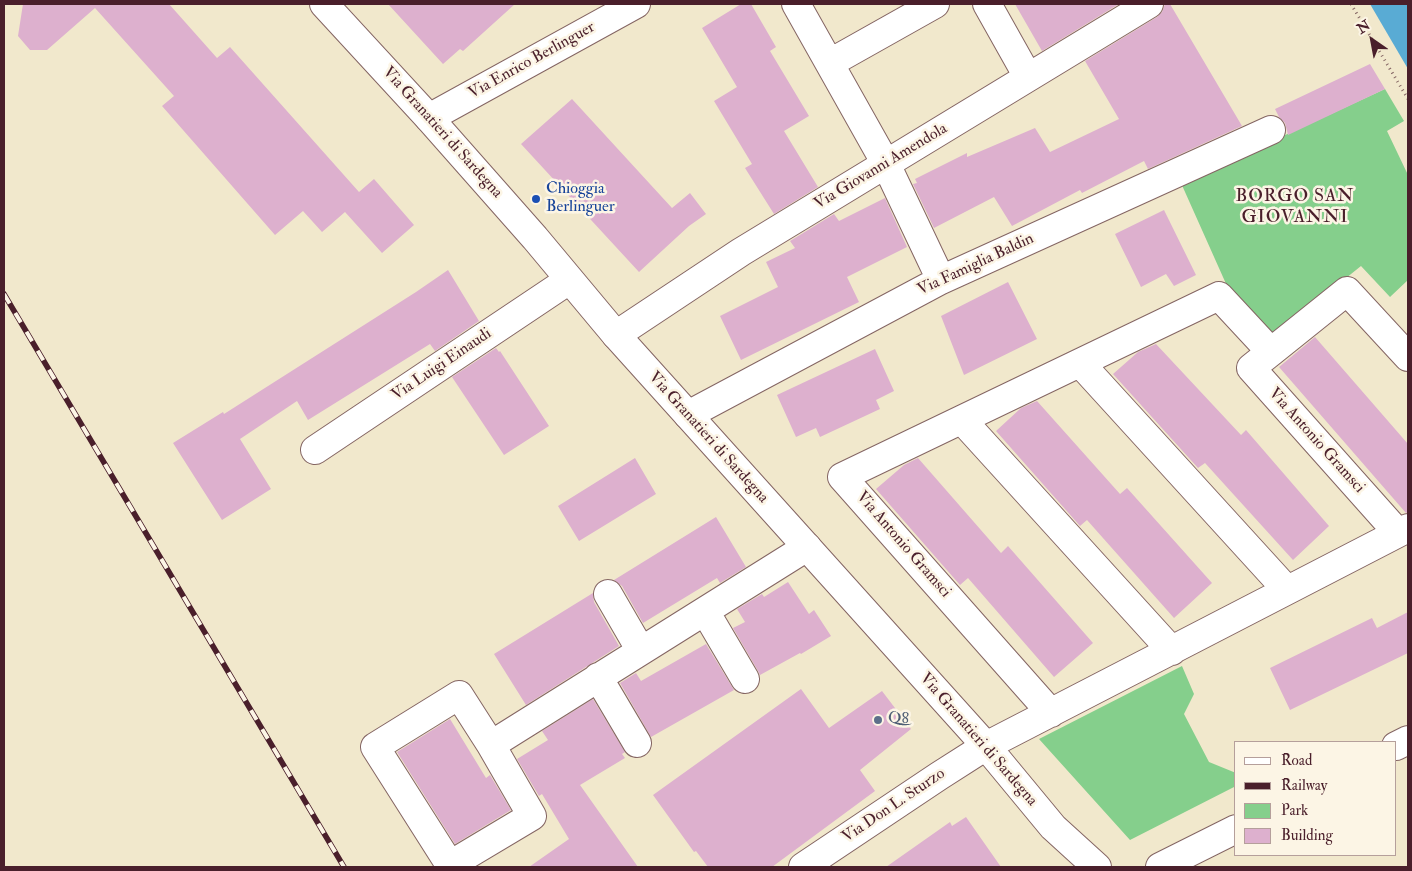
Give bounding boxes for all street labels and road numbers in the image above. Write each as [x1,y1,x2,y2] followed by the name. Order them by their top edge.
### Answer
[465,18,599,104] street label: Via Enrico Berlinguer
[378,63,506,203] street label: Via Granatieri di Sardegna
[811,120,951,214] street label: Via Giovanni Amendola
[915,230,1037,300] street label: Via Famiglia Baldin
[388,325,496,405] street label: Via Luigi Einaudi
[644,368,772,508] street label: Via Granatieri di Sardegna
[1264,385,1368,497] street label: Via Antonio Gramsci
[852,488,954,602] street label: Via Antonio Gramsci
[915,670,1041,810] street label: Via Granatieri di Sardegna
[839,765,949,847] street label: Via Don L. Sturzo

